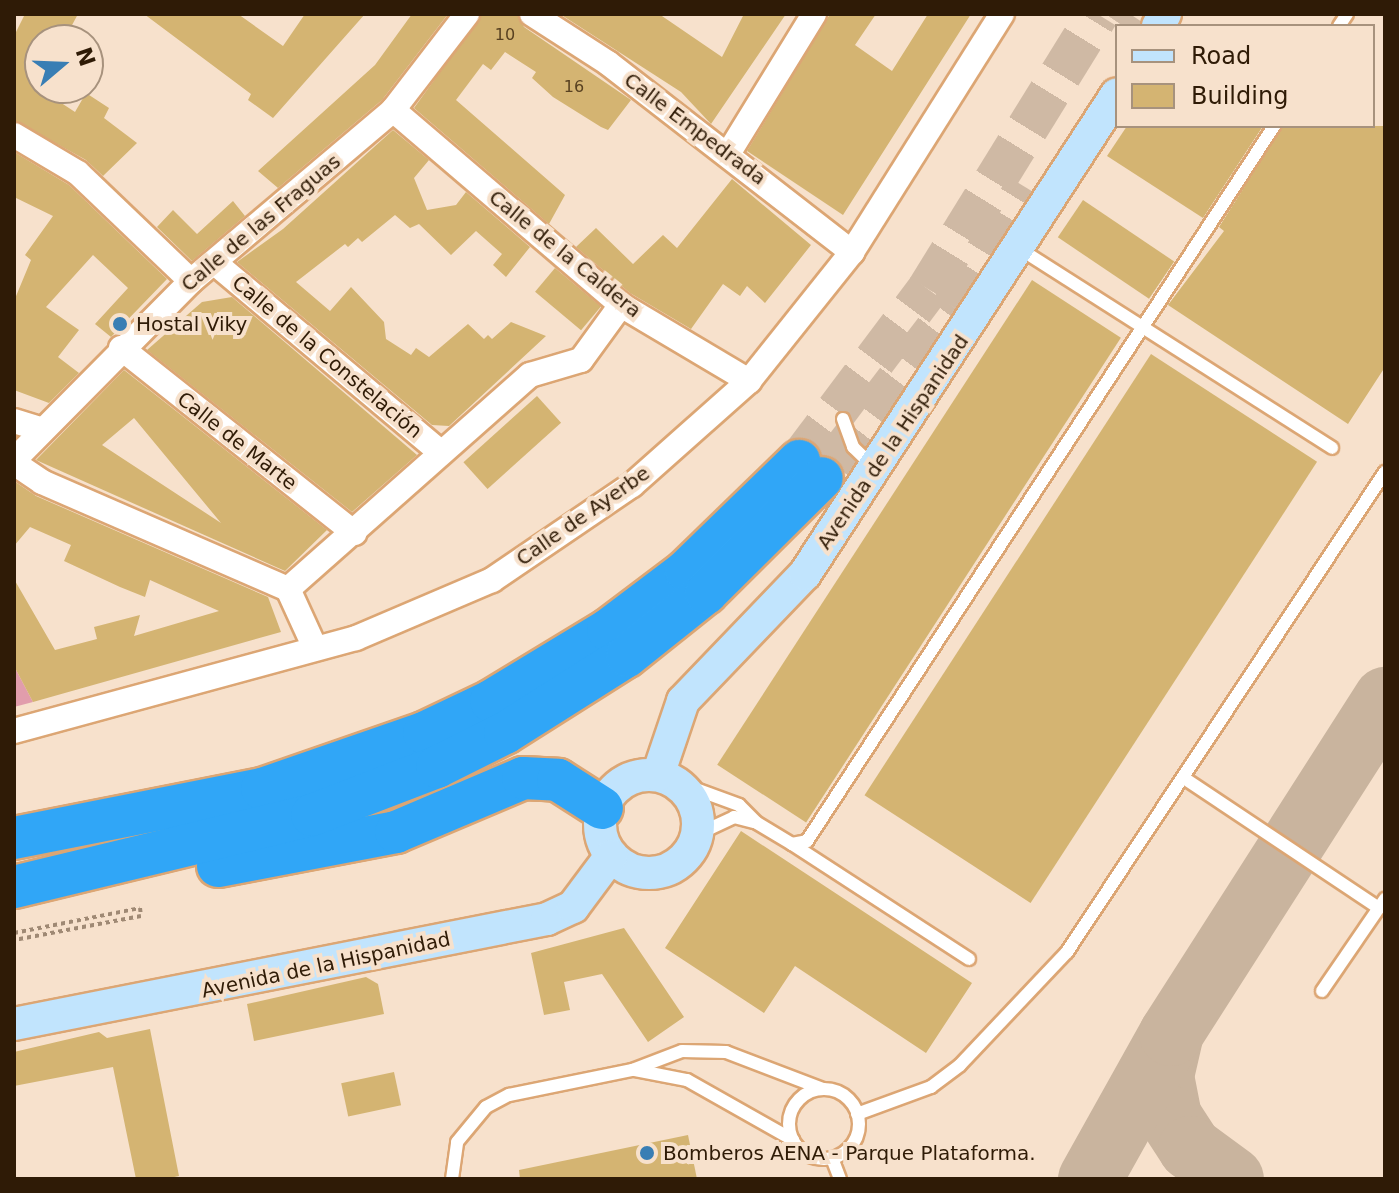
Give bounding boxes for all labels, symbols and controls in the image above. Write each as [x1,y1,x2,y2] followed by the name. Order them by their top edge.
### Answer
[24,24,104,104] north arrow
[1115,24,1375,128] legend
[495,25,515,45] house number: 10
[1191,42,1251,70] text: Road
[70,44,100,69] text: N
[619,68,771,190] street label: Calle Empedrada
[564,77,584,97] house number: 16
[1191,82,1288,110] text: Building
[176,149,346,297] street label: Calle de las Fraguas
[484,185,646,323] street label: Calle de la Caldera
[227,271,427,443] street label: Calle de la Constelación
[136,312,247,336] place label: Hostal Viky
[111,315,129,333] marker: Hostal Viky
[812,330,974,554] street label: Avenida de la Hispanidad
[172,387,302,495] street label: Calle de Marte
[512,461,654,571] street label: Calle de Ayerbe
[199,927,453,1003] street label: Avenida de la Hispanidad
[663,1141,1036,1165] place label: Bomberos AENA - Parque Plataforma.
[638,1144,656,1162] marker: Bomberos AENA - Parque Plataforma.

